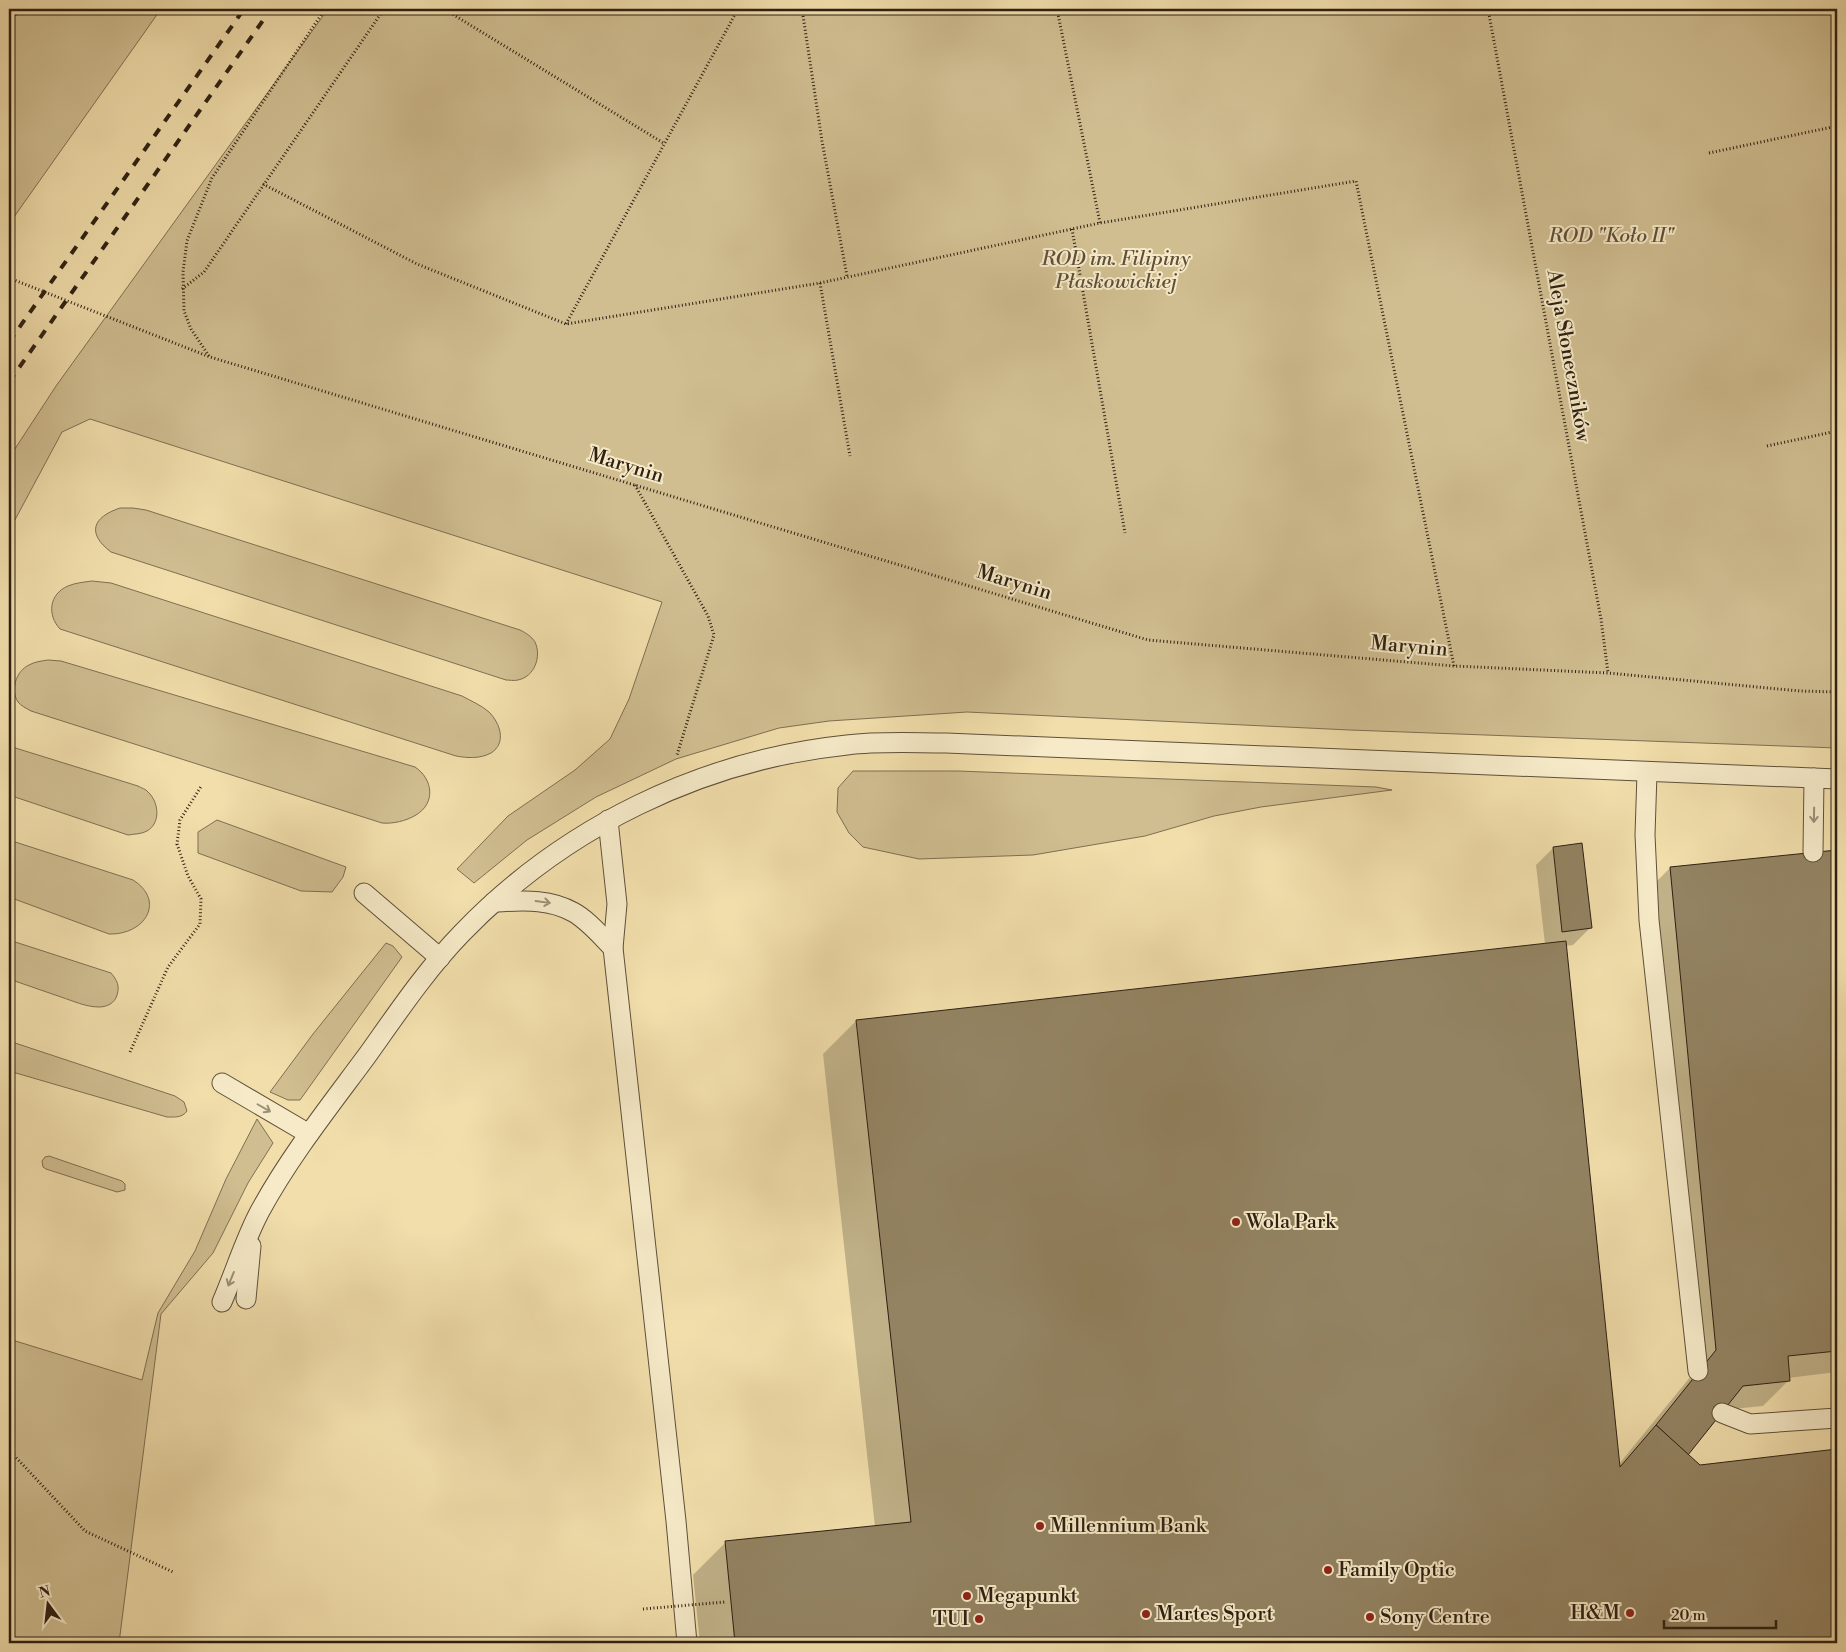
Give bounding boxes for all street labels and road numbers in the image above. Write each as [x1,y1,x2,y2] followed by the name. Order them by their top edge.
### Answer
[1540,267,1596,445] street label: Aleja Słoneczników
[585,443,667,489] street label: Marynin
[973,560,1055,606] street label: Marynin
[1369,631,1449,663] street label: Marynin

